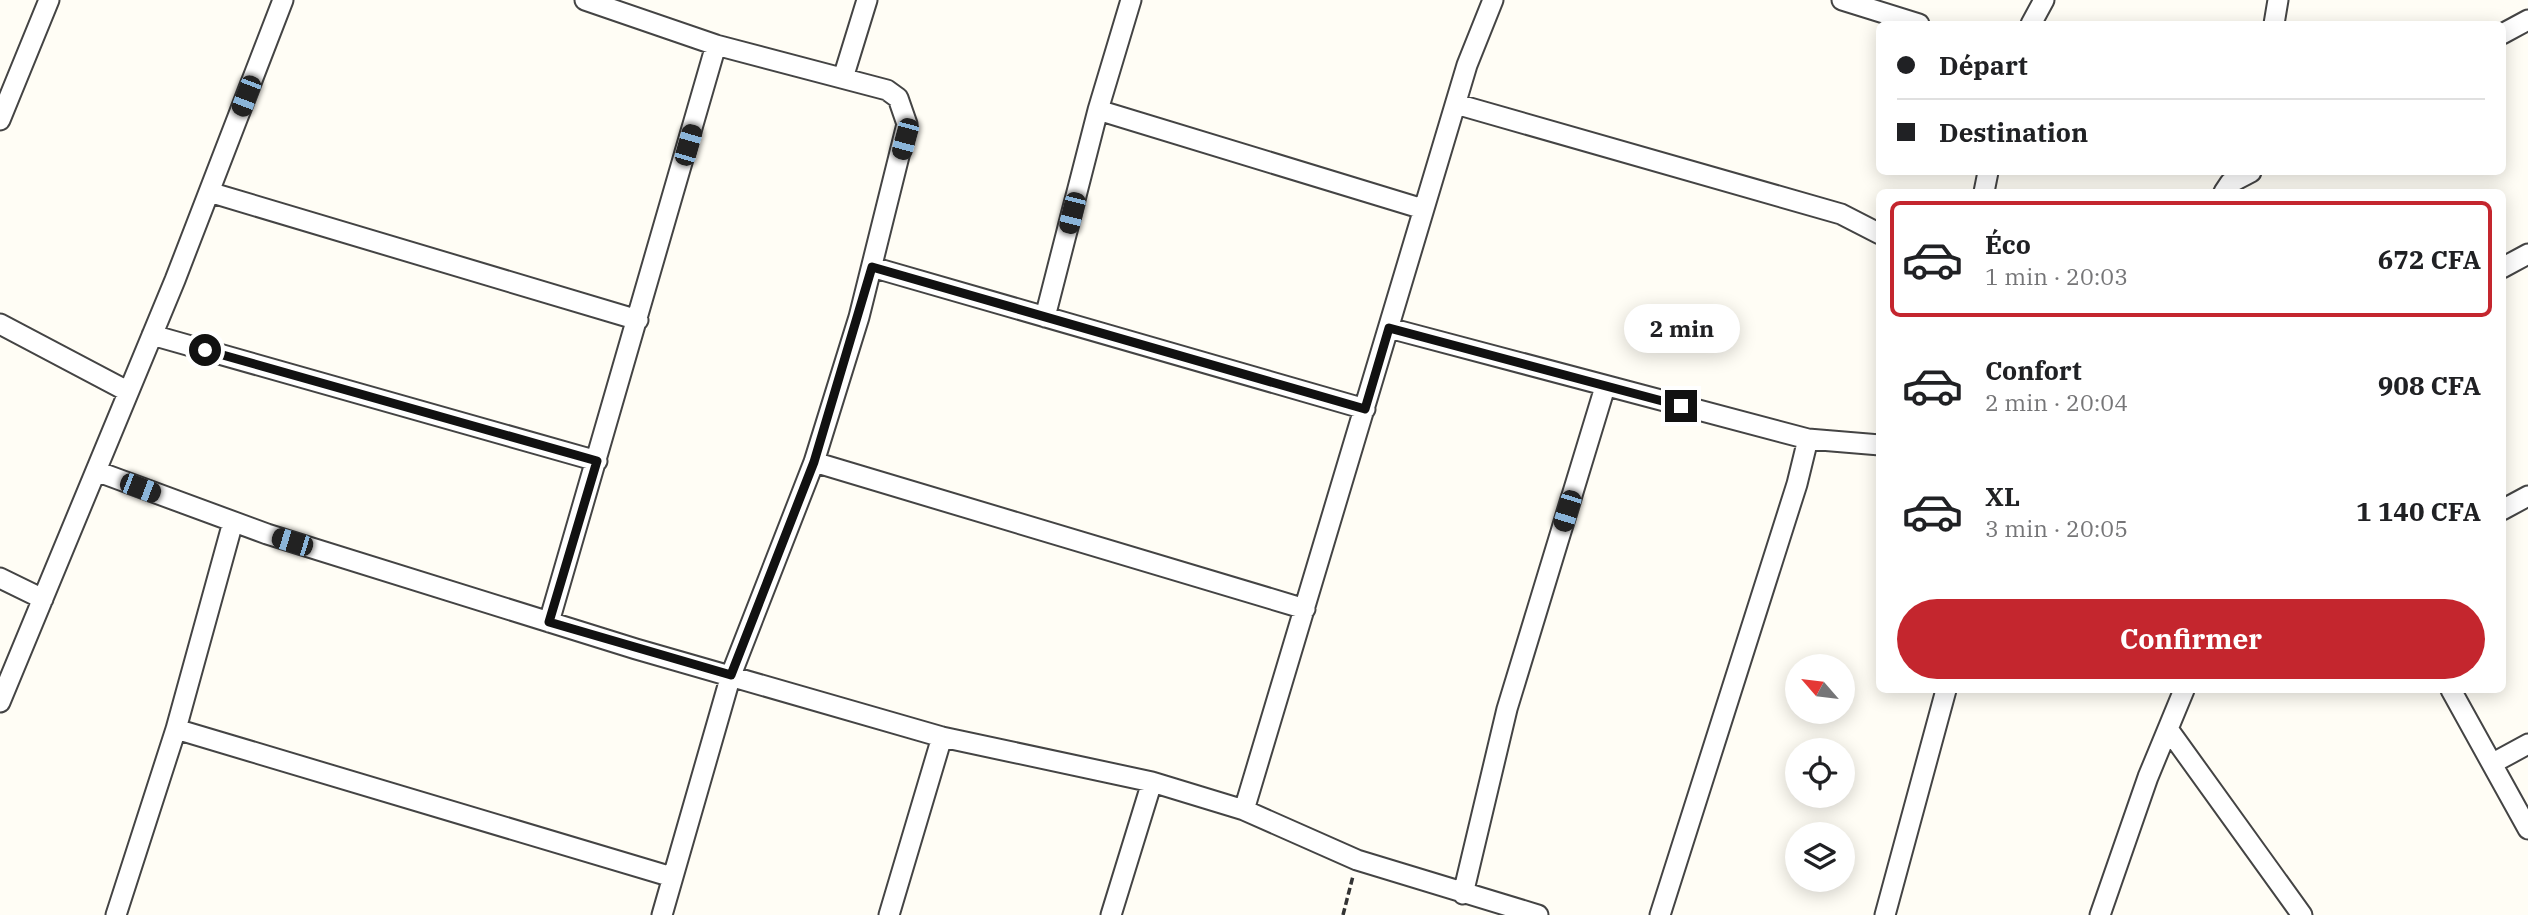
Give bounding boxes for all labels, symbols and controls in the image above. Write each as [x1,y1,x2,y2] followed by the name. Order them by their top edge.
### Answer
[1939,48,2028,82] text: Départ
[229,73,264,119] car
[1939,115,2088,149] text: Destination
[890,116,921,162] car
[673,122,704,168] car
[1057,190,1088,236] car
[1985,227,2031,261] text: Éco
[1901,228,1964,291] icon: car
[2378,242,2481,276] text: 672 CFA
[1985,261,2128,291] text: 1 min · 20:03
[1623,304,1739,354] callout: 2 min
[1650,313,1714,343] text: 2 min
[189,334,221,366] route start
[1985,353,2082,387] text: Confort
[1901,354,1964,417] icon: car
[2378,368,2481,402] text: 908 CFA
[1985,387,2128,417] text: 2 min · 20:04
[1665,390,1697,422] route end
[117,471,164,505] car
[1985,479,2020,513] text: XL
[1901,480,1964,543] icon: car
[1551,488,1584,534] car
[2356,494,2481,528] text: 1 140 CFA
[1985,513,2128,543] text: 3 min · 20:05
[269,526,316,558] car
[1897,599,2485,679] button: Confirmer
[1785,654,1855,724] north arrow
[1785,654,1855,892] map controls
[1785,738,1855,808] button: locate
[1785,822,1855,892] button: layers

